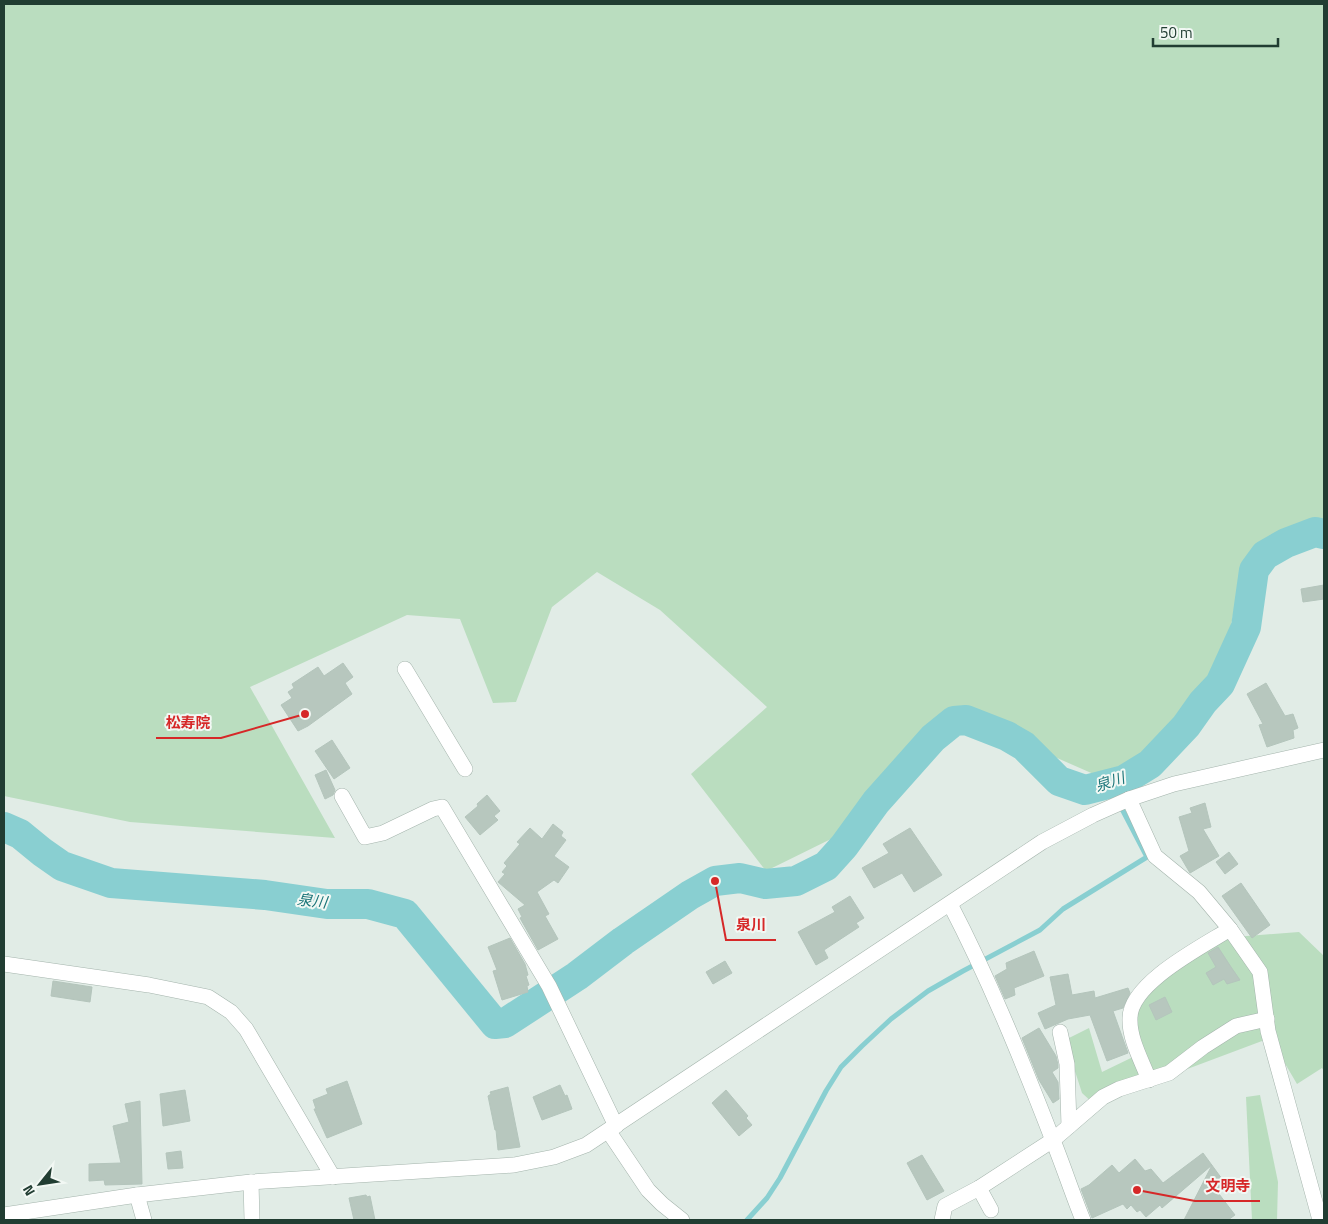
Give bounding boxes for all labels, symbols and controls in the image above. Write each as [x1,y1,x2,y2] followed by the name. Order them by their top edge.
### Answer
[1153,15,1278,47] scale bar
[1160,21,1193,44] text: 50 m
[156,708,221,738] callout: 松寿院
[165,711,211,734] text: 松寿院
[1092,765,1130,797] water label: 泉川
[296,887,330,914] water label: 泉川
[726,910,776,940] callout: 泉川
[736,913,766,936] text: 泉川
[15,1159,65,1209] north arrow
[1195,1171,1260,1201] callout: 文明寺
[1205,1174,1251,1197] text: 文明寺
[17,1181,40,1200] text: N

